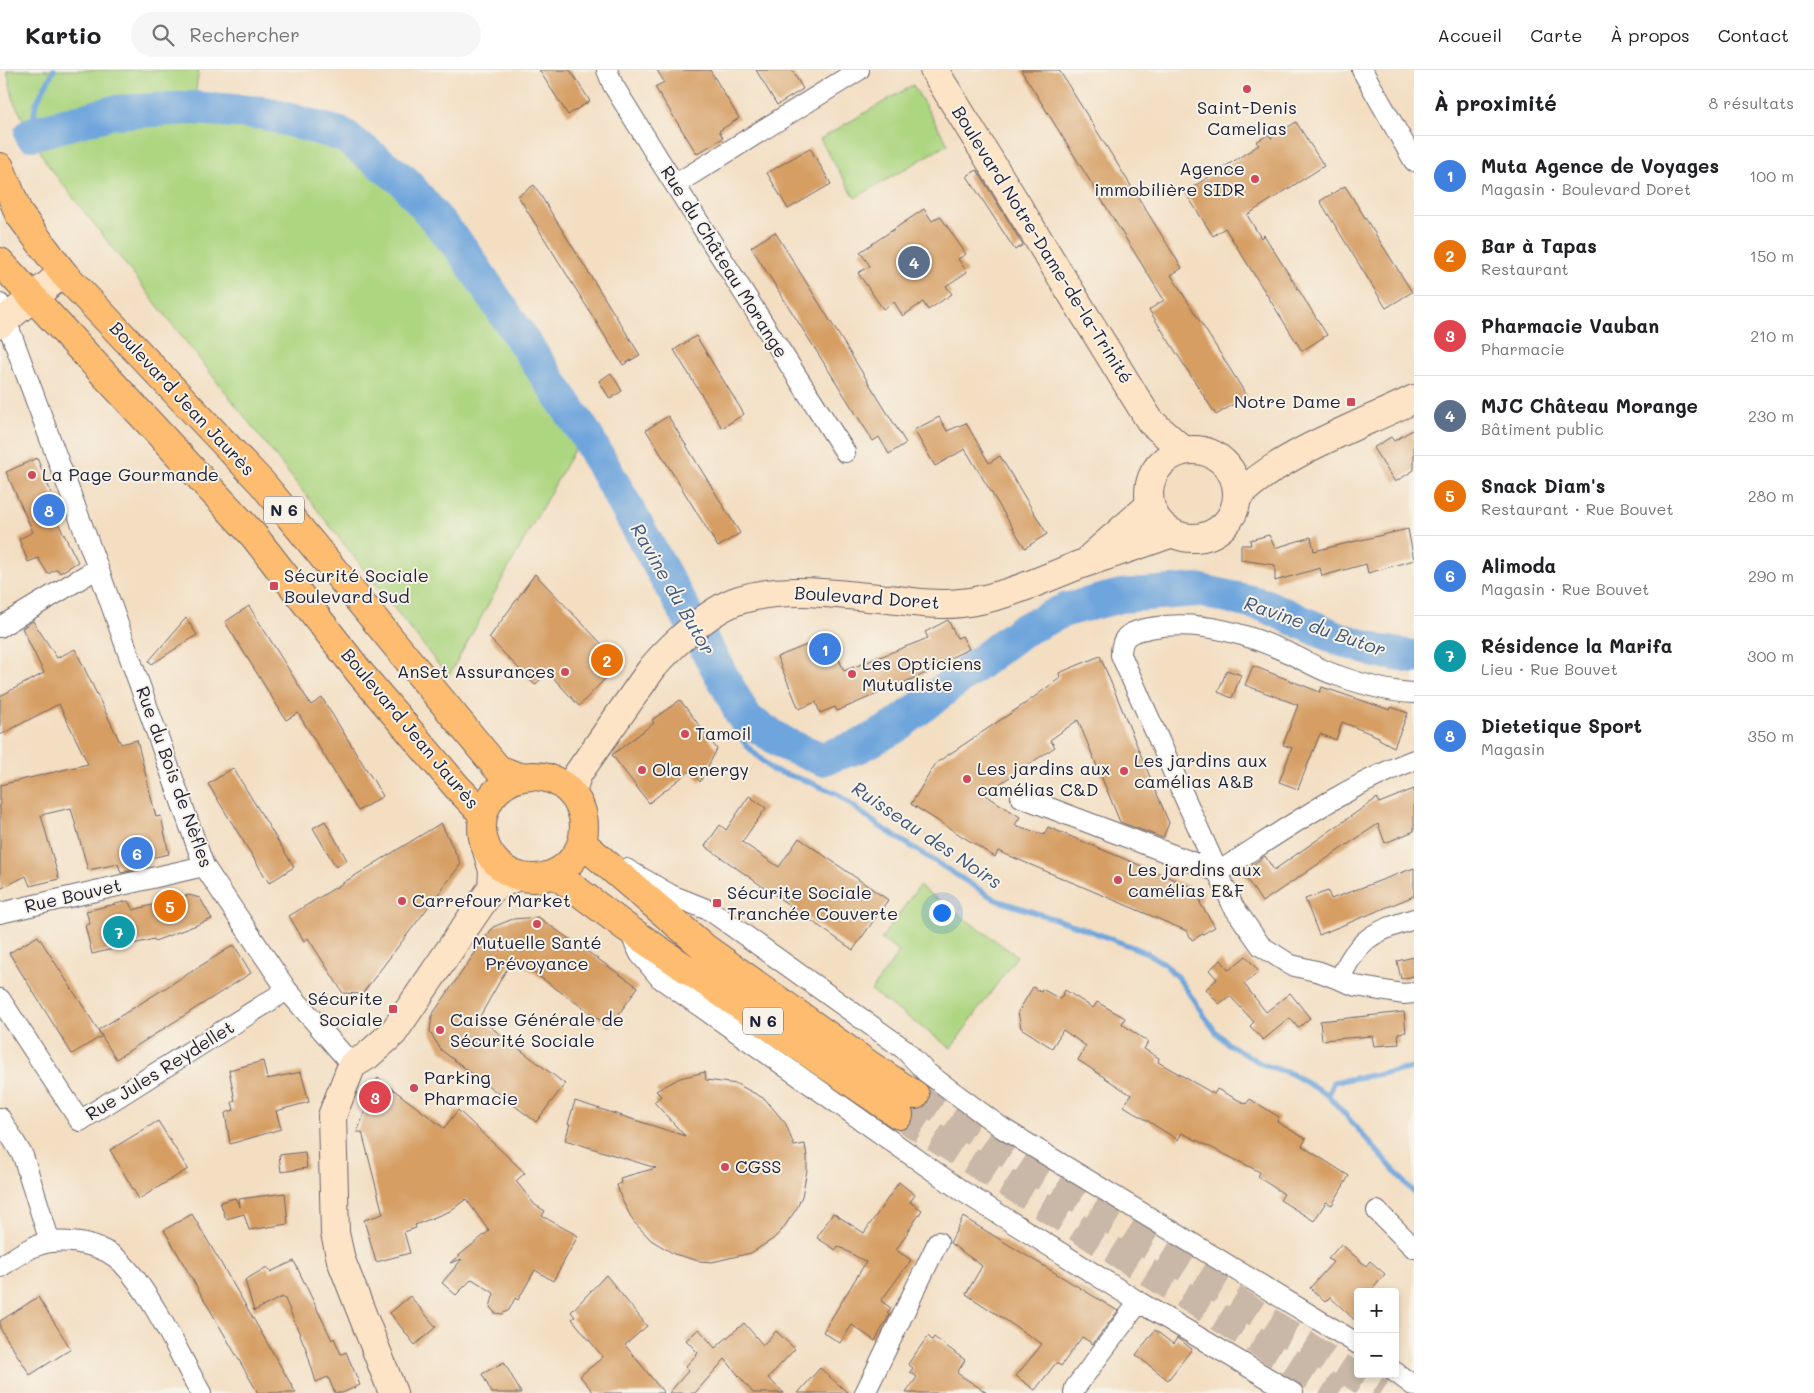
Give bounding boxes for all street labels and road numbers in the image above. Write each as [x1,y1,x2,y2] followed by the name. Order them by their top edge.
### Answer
[947,101,1139,388] street label: Boulevard Notre-Dame-de-la-Trinité
[656,161,794,362] street label: Rue du Château Morange
[105,316,261,481] street label: Boulevard Jean Jaurès
[264,496,304,524] road number: N 6
[794,580,940,614] street label: Boulevard Doret
[336,643,485,814] street label: Boulevard Jean Jaurès
[131,683,219,871] street label: Rue du Bois de Nèfles
[22,872,124,918] street label: Rue Bouvet
[743,1008,783,1034] road number: N 6
[81,1015,238,1126] street label: Rue Jules Reydellet

